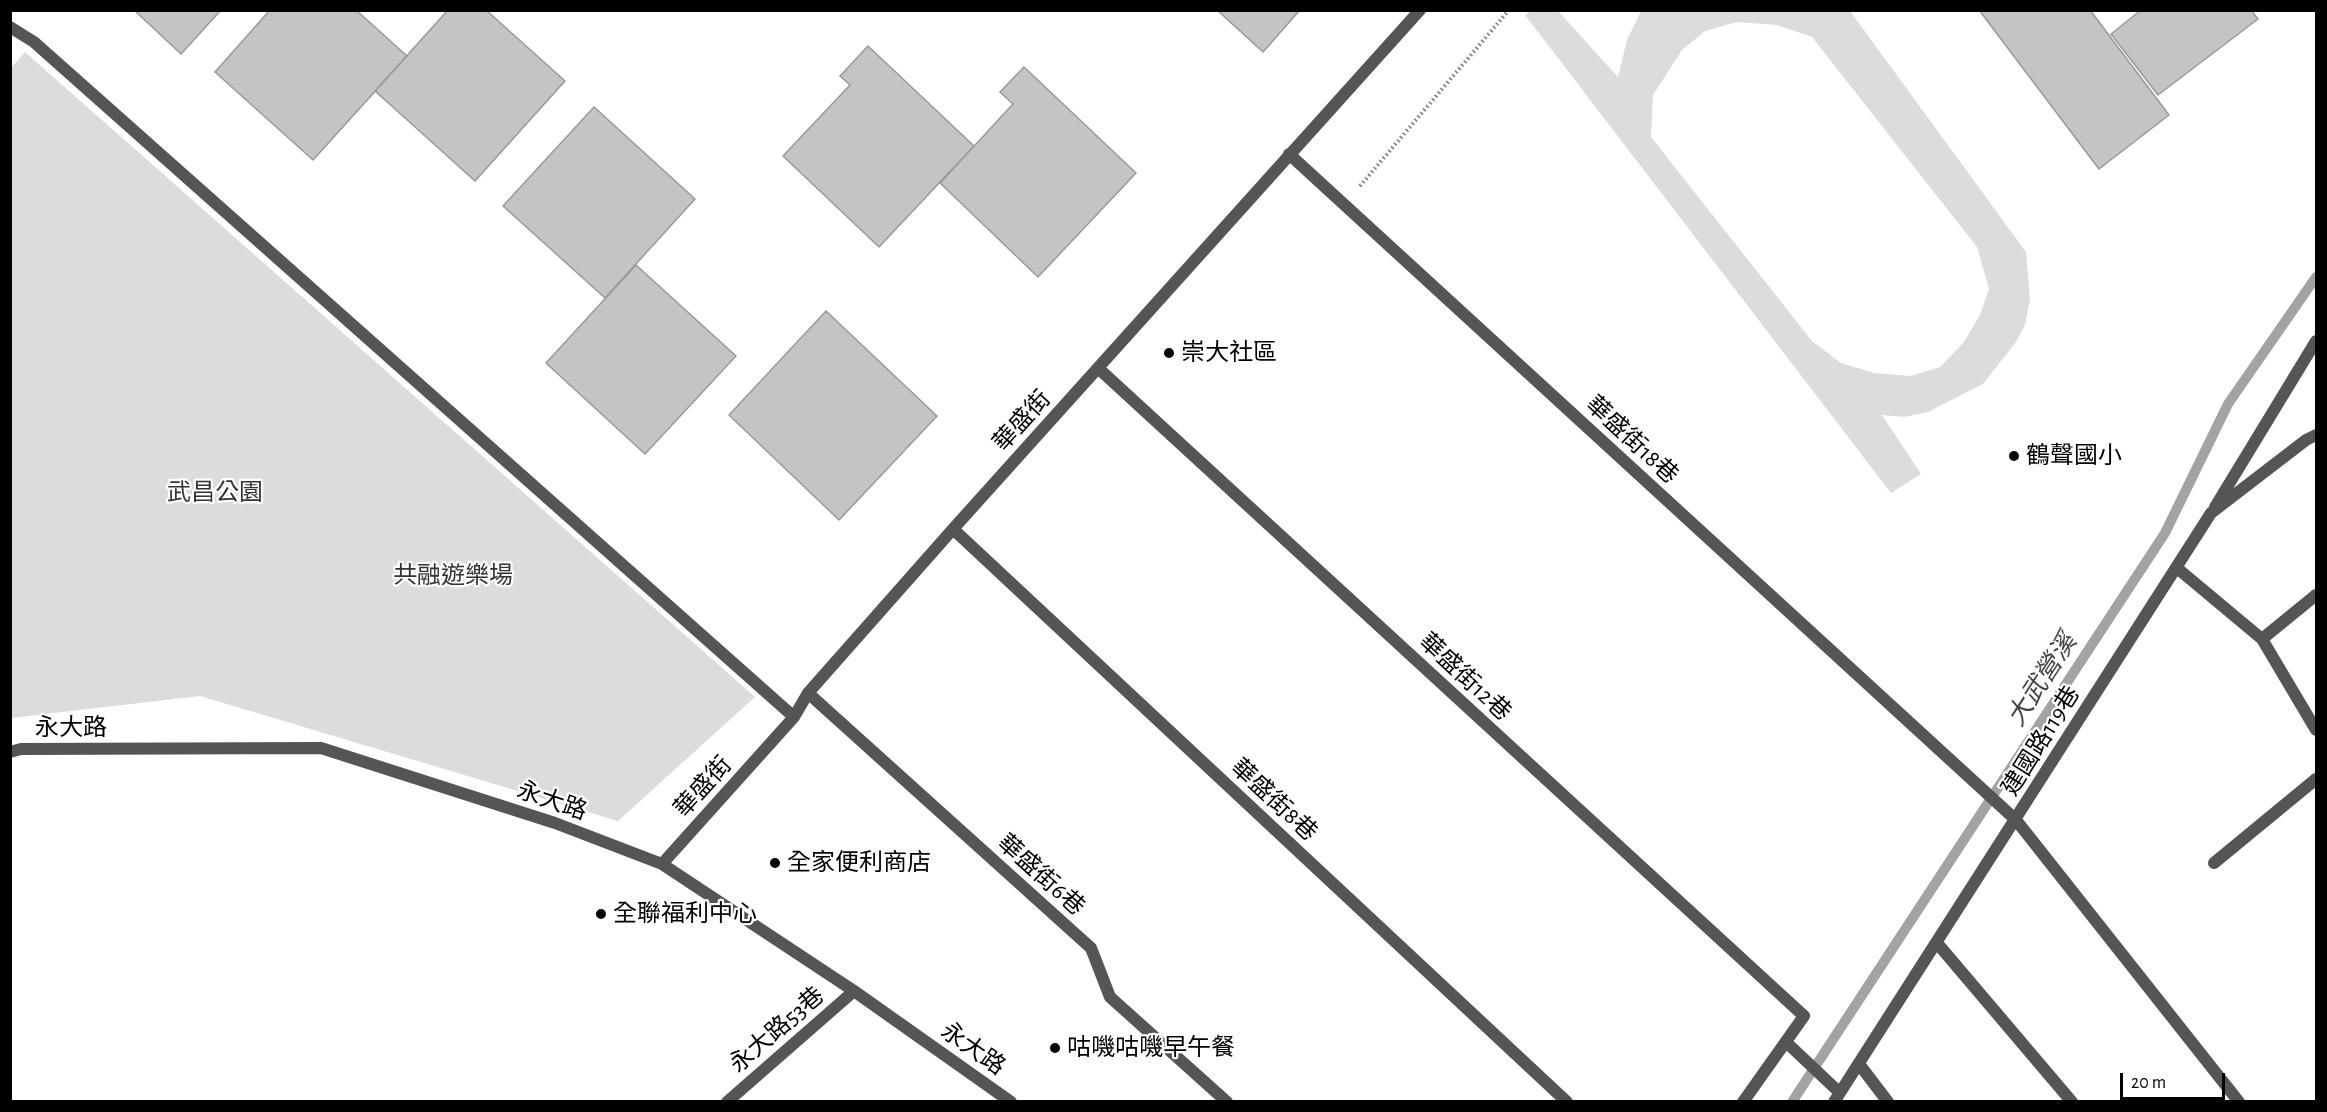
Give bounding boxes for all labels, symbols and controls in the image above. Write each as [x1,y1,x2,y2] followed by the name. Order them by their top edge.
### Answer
[1181,339,1277,367] place label: 崇大社區
[1162,346,1176,360] marker: 崇大社區
[987,385,1057,457] street label: 華盛街
[1580,390,1684,490] street label: 華盛街18巷
[2026,442,2122,470] place label: 鶴聲國小
[2007,449,2021,463] marker: 鶴聲國小
[167,479,263,507] park label: 武昌公園
[393,562,513,590] park label: 共融遊樂場
[1413,627,1517,727] street label: 華盛街12巷
[2001,628,2083,732] water label: 大武營溪
[1996,681,2086,801] street label: 建國路119巷
[35,714,107,742] street label: 永大路
[668,751,738,823] street label: 華盛街
[1225,753,1323,847] street label: 華盛街8巷
[513,776,591,826] street label: 永大路
[992,828,1090,922] street label: 華盛街6巷
[787,849,931,877] place label: 全家便利商店
[768,856,782,870] marker: 全家便利商店
[613,900,757,928] place label: 全聯福利中心
[594,907,608,921] marker: 全聯福利中心
[724,981,830,1079] street label: 永大路53巷
[935,1017,1011,1081] street label: 永大路
[1067,1034,1235,1062] place label: 咕嘰咕嘰早午餐
[1048,1041,1062,1055] marker: 咕嘰咕嘰早午餐
[2123,1061,2228,1099] scale bar
[2131,1074,2166,1092] text: 20 m

